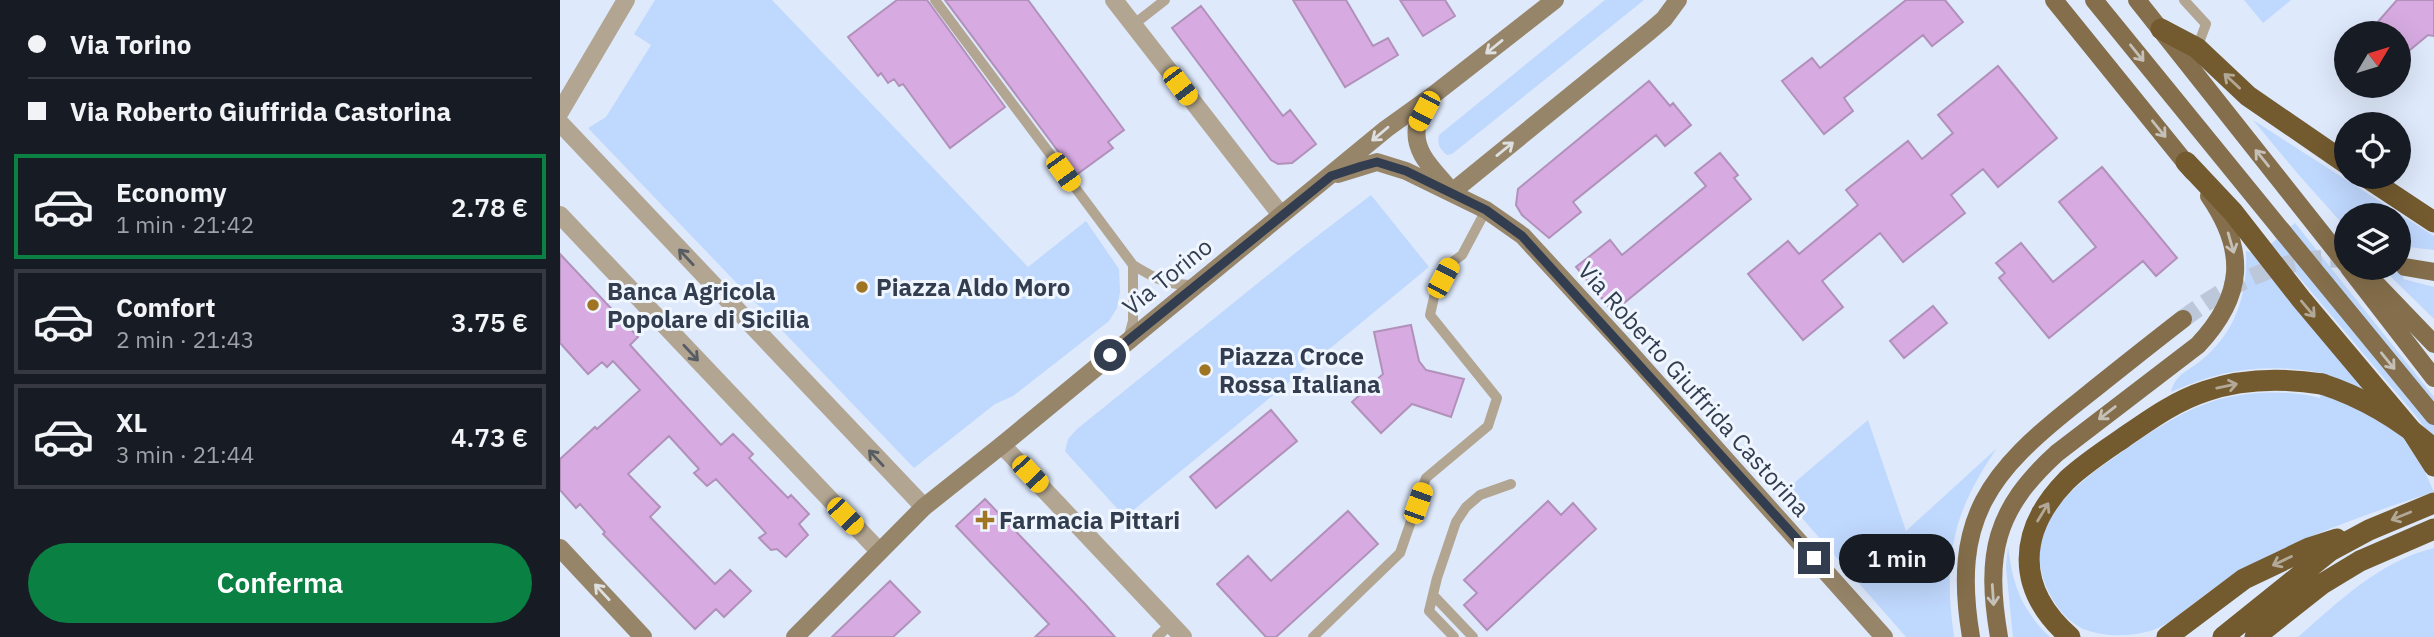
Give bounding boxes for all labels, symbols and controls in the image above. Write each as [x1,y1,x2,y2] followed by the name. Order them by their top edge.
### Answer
[2334,21,2412,98] north arrow
[2334,21,2411,280] map controls
[70,27,192,61] text: Via Torino
[1485,39,1503,55] one-way arrow
[2129,43,2145,61] one-way arrow
[1159,63,1202,109] car
[2223,73,2241,89] one-way arrow
[1405,88,1444,134] car
[70,94,451,128] text: Via Roberto Giuffrida Castorina
[2334,112,2411,189] button: locate
[2152,119,2167,137] one-way arrow
[1372,126,1390,142] one-way arrow
[1495,141,1513,156] one-way arrow
[1043,149,1084,195] car
[2255,149,2270,167] one-way arrow
[32,175,95,238] icon: car
[116,175,227,209] text: Economy
[451,190,528,224] text: 2.78 €
[2334,203,2411,280] button: layers
[116,209,254,239] text: 1 min · 21:42
[1116,230,1218,322] street label: Via Torino
[2226,231,2239,253] one-way arrow
[678,249,695,266] one-way arrow
[1424,255,1463,301] car
[1571,255,1817,523] street label: Via Roberto Giuffrida Castorina
[876,271,1070,303] place label: Piazza Aldo Moro
[607,275,810,335] place label: Banca Agricola Popolare di Sicilia
[854,279,870,295] marker: Piazza Aldo Moro
[32,290,95,353] icon: car
[116,290,215,324] text: Comfort
[585,297,601,313] marker: Banca Agricola Popolare di Sicilia
[2301,299,2316,317] one-way arrow
[451,305,528,339] text: 3.75 €
[116,324,254,354] text: 2 min · 21:43
[1094,339,1126,371] route start
[1219,340,1381,400] place label: Piazza Croce Rossa Italiana
[683,344,700,361] one-way arrow
[2381,351,2396,369] one-way arrow
[1197,362,1213,378] marker: Piazza Croce Rossa Italiana
[2215,379,2237,392] one-way arrow
[32,405,95,468] icon: car
[116,405,147,439] text: XL
[2098,405,2117,420] one-way arrow
[451,420,528,454] text: 4.73 €
[116,439,254,469] text: 3 min · 21:44
[868,449,885,466] one-way arrow
[1008,451,1053,497] car
[1402,480,1435,526] car
[823,494,868,538] car
[2036,503,2050,523] one-way arrow
[999,504,1180,536] place label: Farmacia Pittari
[2391,511,2413,524] one-way arrow
[977,512,993,528] marker: Farmacia Pittari
[1838,534,1954,582] callout: 1 min
[1798,542,1830,574] route end
[28,543,532,623] button: Conferma
[1867,543,1927,573] text: 1 min
[2272,555,2293,568] one-way arrow
[593,584,610,601] one-way arrow
[1987,584,2000,606] one-way arrow

